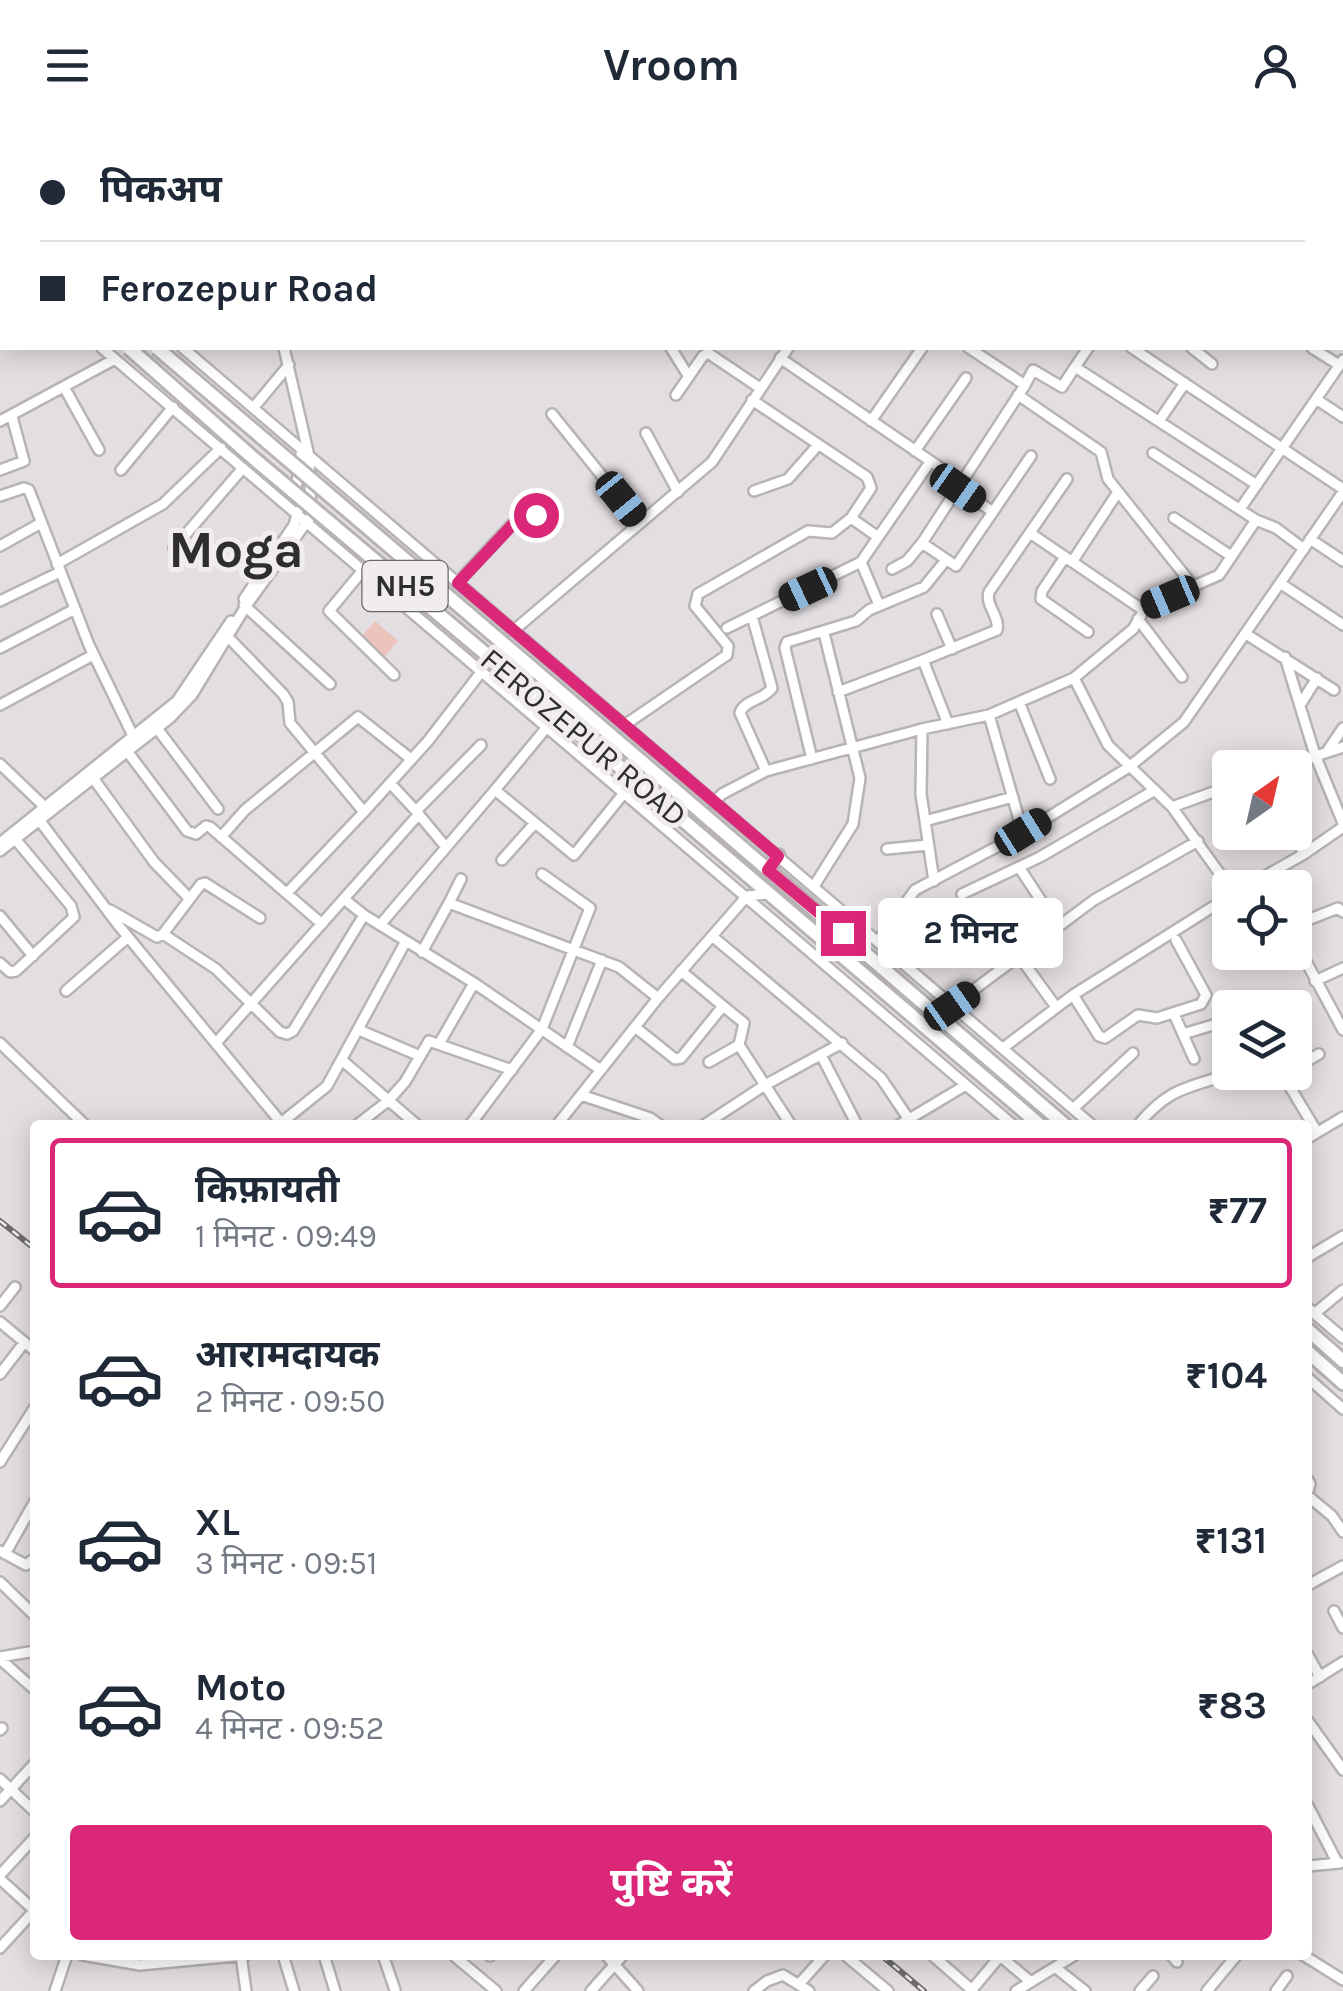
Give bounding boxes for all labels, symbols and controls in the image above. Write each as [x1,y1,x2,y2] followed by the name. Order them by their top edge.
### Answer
[40,38,95,93] icon: menu
[1248,38,1303,93] icon: person
[603,39,740,91] text: Vroom
[100,167,222,212] text: पिकअप
[100,266,378,311] text: Ferozepur Road
[925,459,991,517] car
[590,466,652,532] car
[514,493,559,538] route start
[168,519,304,580] district label: Moga
[362,561,448,611] road number: NH5
[774,563,842,615] car
[1137,571,1203,623] car
[473,640,694,834] street label: FEROZEPUR ROAD
[1212,750,1312,850] north arrow
[1212,750,1312,1090] map controls
[990,803,1056,861] car
[1212,870,1312,970] button: locate
[878,898,1063,968] callout: 2 मिनट
[821,911,866,956] route end
[923,914,1018,951] text: 2 मिनट
[919,977,985,1035] car
[1212,990,1312,1090] button: layers
[195,1167,339,1212] text: किफ़ायती
[75,1168,165,1258] icon: car
[1207,1188,1267,1233] text: ₹77
[195,1218,377,1255] text: 1 मिनट · 09:49
[195,1332,379,1377] text: आरामदायक
[75,1333,165,1423] icon: car
[1185,1353,1267,1398] text: ₹104
[195,1383,385,1420] text: 2 मिनट · 09:50
[75,1498,165,1588] icon: car
[195,1500,240,1545] text: XL
[1195,1518,1267,1563] text: ₹131
[195,1545,377,1582] text: 3 मिनट · 09:51
[75,1663,165,1753] icon: car
[195,1665,286,1710] text: Moto
[1197,1683,1267,1728] text: ₹83
[195,1710,384,1747] text: 4 मिनट · 09:52
[70,1825,1272,1940] button: पुष्टि करें

